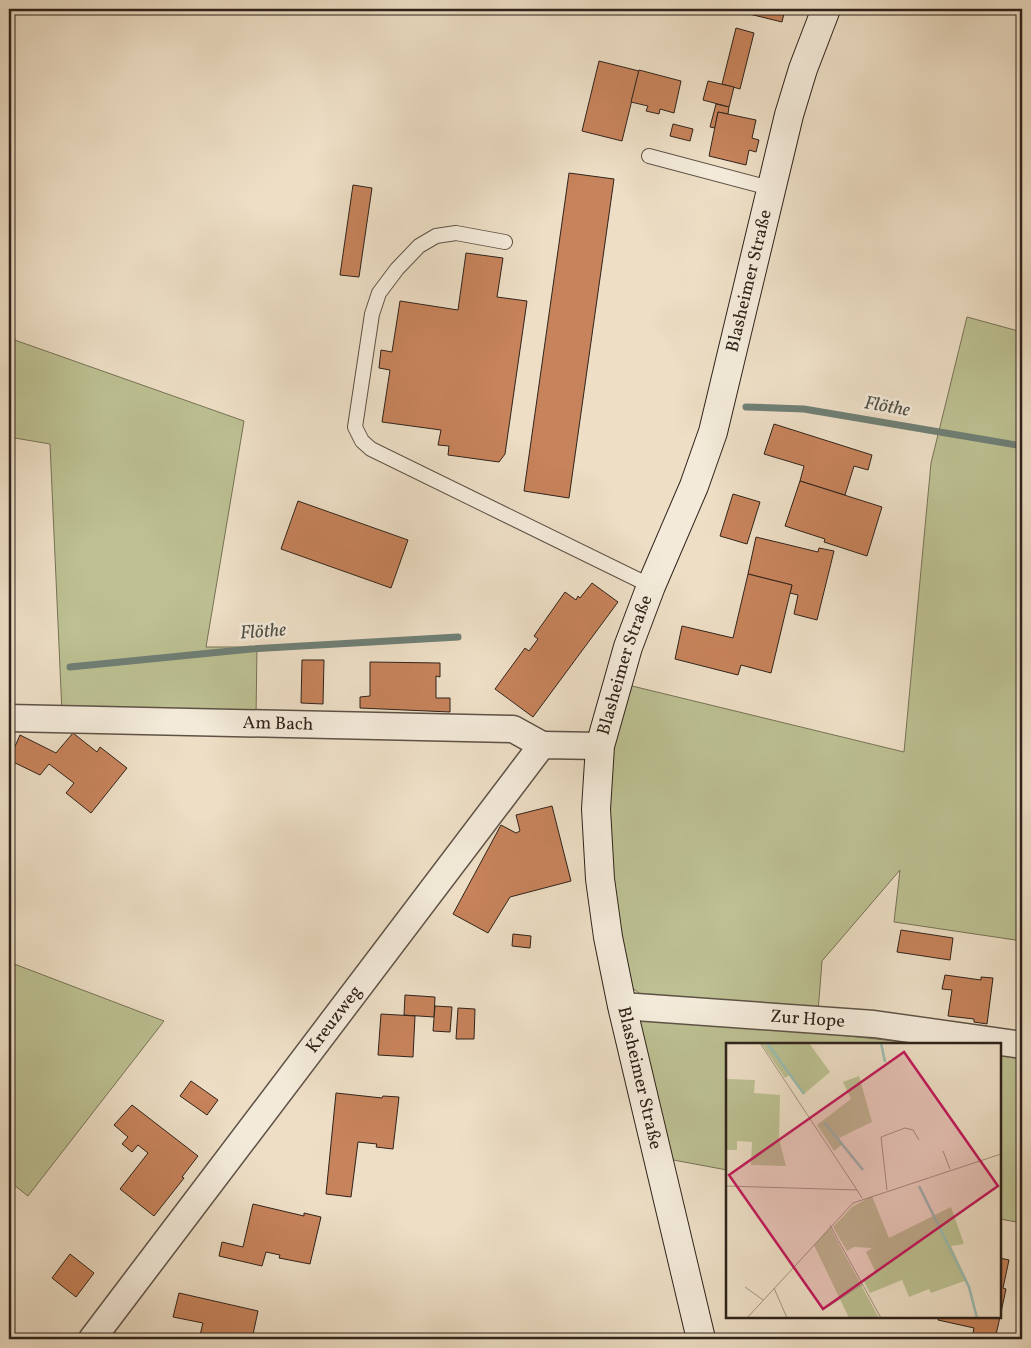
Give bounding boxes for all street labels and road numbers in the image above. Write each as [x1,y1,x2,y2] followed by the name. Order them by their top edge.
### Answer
[720,207,778,355] street label: Blasheimer Straße
[591,592,659,738] street label: Blasheimer Straße
[242,711,314,737] street label: Am Bach
[300,980,368,1058] street label: Kreuzweg
[610,1004,668,1152] street label: Blasheimer Straße
[769,1004,846,1034] street label: Zur Hope

